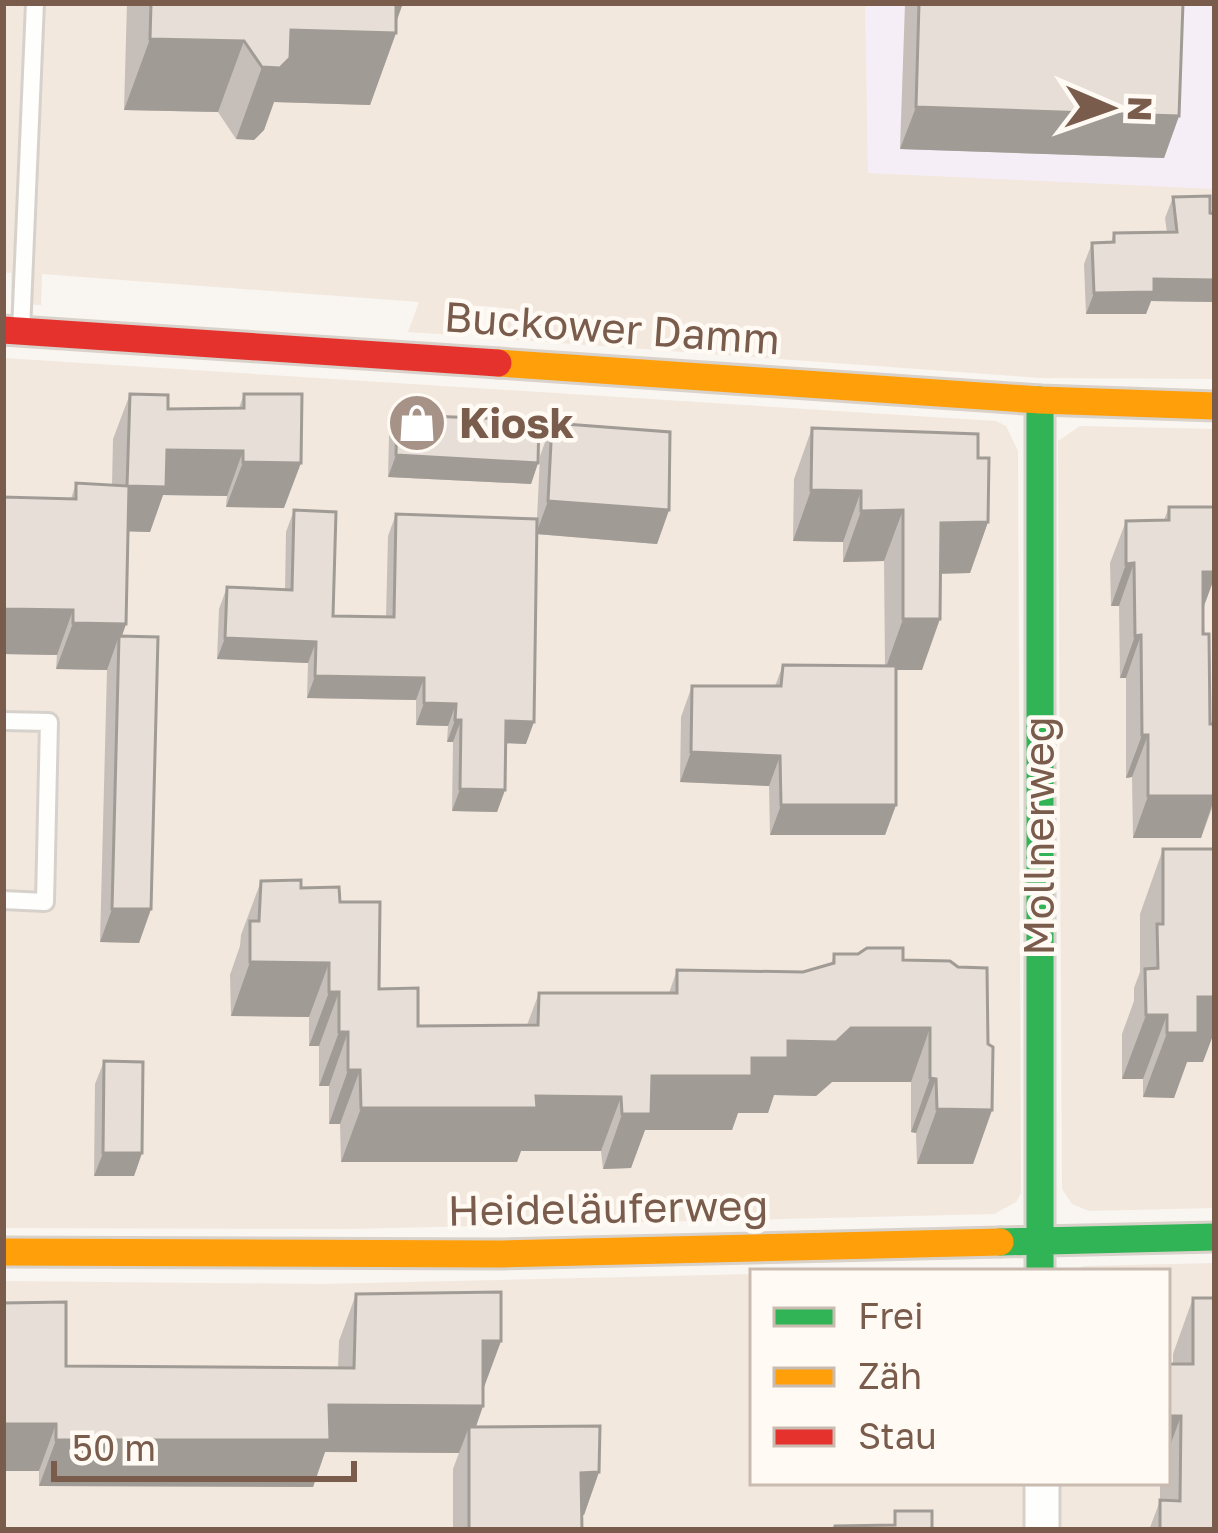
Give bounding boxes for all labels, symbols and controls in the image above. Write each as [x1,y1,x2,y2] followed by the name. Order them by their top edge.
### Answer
[1050,48,1170,168] north arrow
[1121,96,1160,122] text: N
[443,290,782,364] street label: Buckower Damm
[386,392,448,454] shop icon: Kiosk
[459,397,574,447] place label: Kiosk
[1013,716,1063,956] street label: Mollnerweg
[447,1179,769,1235] street label: Heideläuferweg
[750,1269,1170,1485] legend
[858,1294,924,1337] text: Frei
[858,1354,922,1397] text: Zäh
[54,1407,354,1481] scale bar
[858,1414,937,1457] text: Stau
[72,1426,156,1469] text: 50 m

